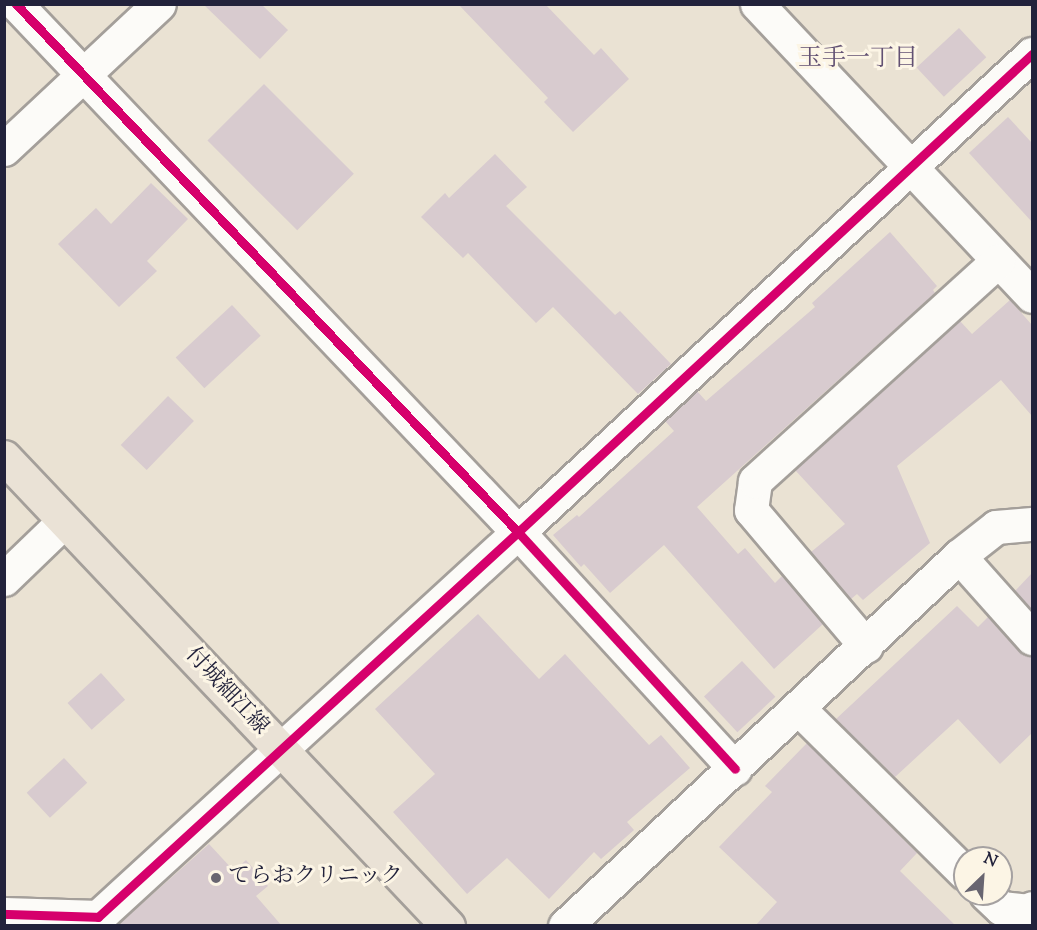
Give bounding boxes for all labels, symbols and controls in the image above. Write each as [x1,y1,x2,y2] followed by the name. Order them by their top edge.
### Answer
[798,46,918,74] district label: 玉手一丁目
[179,643,273,741] street label: 付城細江線
[953,846,1013,906] north arrow
[979,848,1001,874] text: N
[228,865,404,891] place label: てらおクリニック
[209,871,223,885] marker: てらおクリニック

